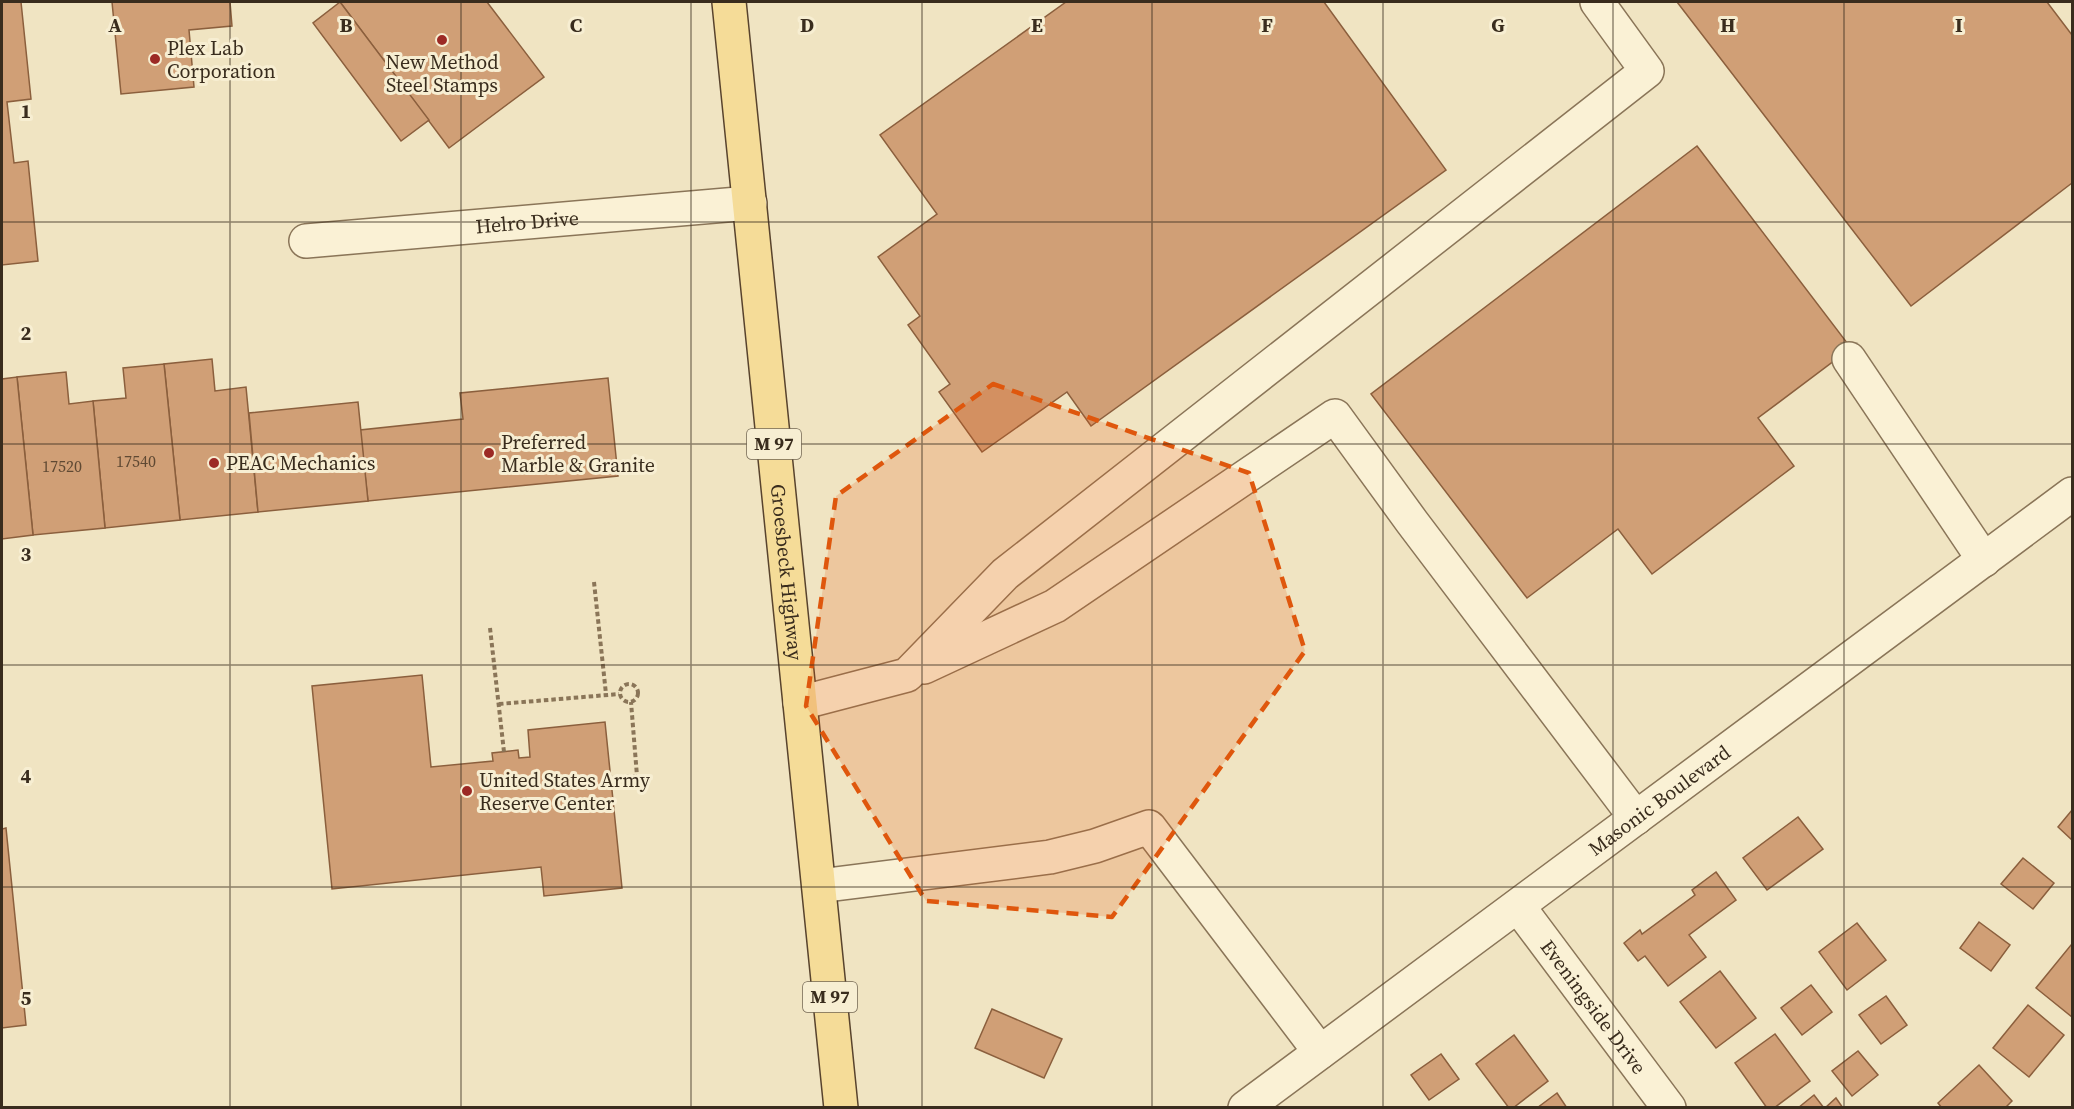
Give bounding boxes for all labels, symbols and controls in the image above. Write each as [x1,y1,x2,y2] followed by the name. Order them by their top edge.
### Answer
[108,11,122,39] text: A
[339,11,353,39] text: B
[570,11,582,39] text: C
[800,11,814,39] text: D
[1031,11,1043,39] text: E
[1261,11,1273,39] text: F
[1491,11,1505,39] text: G
[1720,11,1736,39] text: H
[1955,11,1963,39] text: I
[435,33,449,47] marker: New Method Steel Stamps
[167,34,276,85] place label: Plex Lab Corporation
[385,48,499,99] place label: New Method Steel Stamps
[148,52,162,66] marker: Plex Lab Corporation
[21,97,31,125] text: 1
[474,204,580,240] street label: Helro Drive
[21,319,32,347] text: 2
[501,428,655,479] place label: Preferred Marble & Granite
[747,429,801,459] road number: M 97
[482,446,496,460] marker: Preferred Marble & Granite
[226,449,375,477] place label: PEAC Mechanics
[116,450,156,472] house number: 17540
[42,455,82,477] house number: 17520
[207,456,221,470] marker: PEAC Mechanics
[764,483,810,662] street label: Groesbeck Highway
[21,540,32,568] text: 3
[1582,738,1737,862] street label: Masonic Boulevard
[21,762,32,790] text: 4
[479,766,651,817] place label: United States Army Reserve Center
[460,784,474,798] marker: United States Army Reserve Center
[1534,934,1653,1080] street label: Eveningside Drive
[803,982,857,1012] road number: M 97
[21,984,32,1012] text: 5

